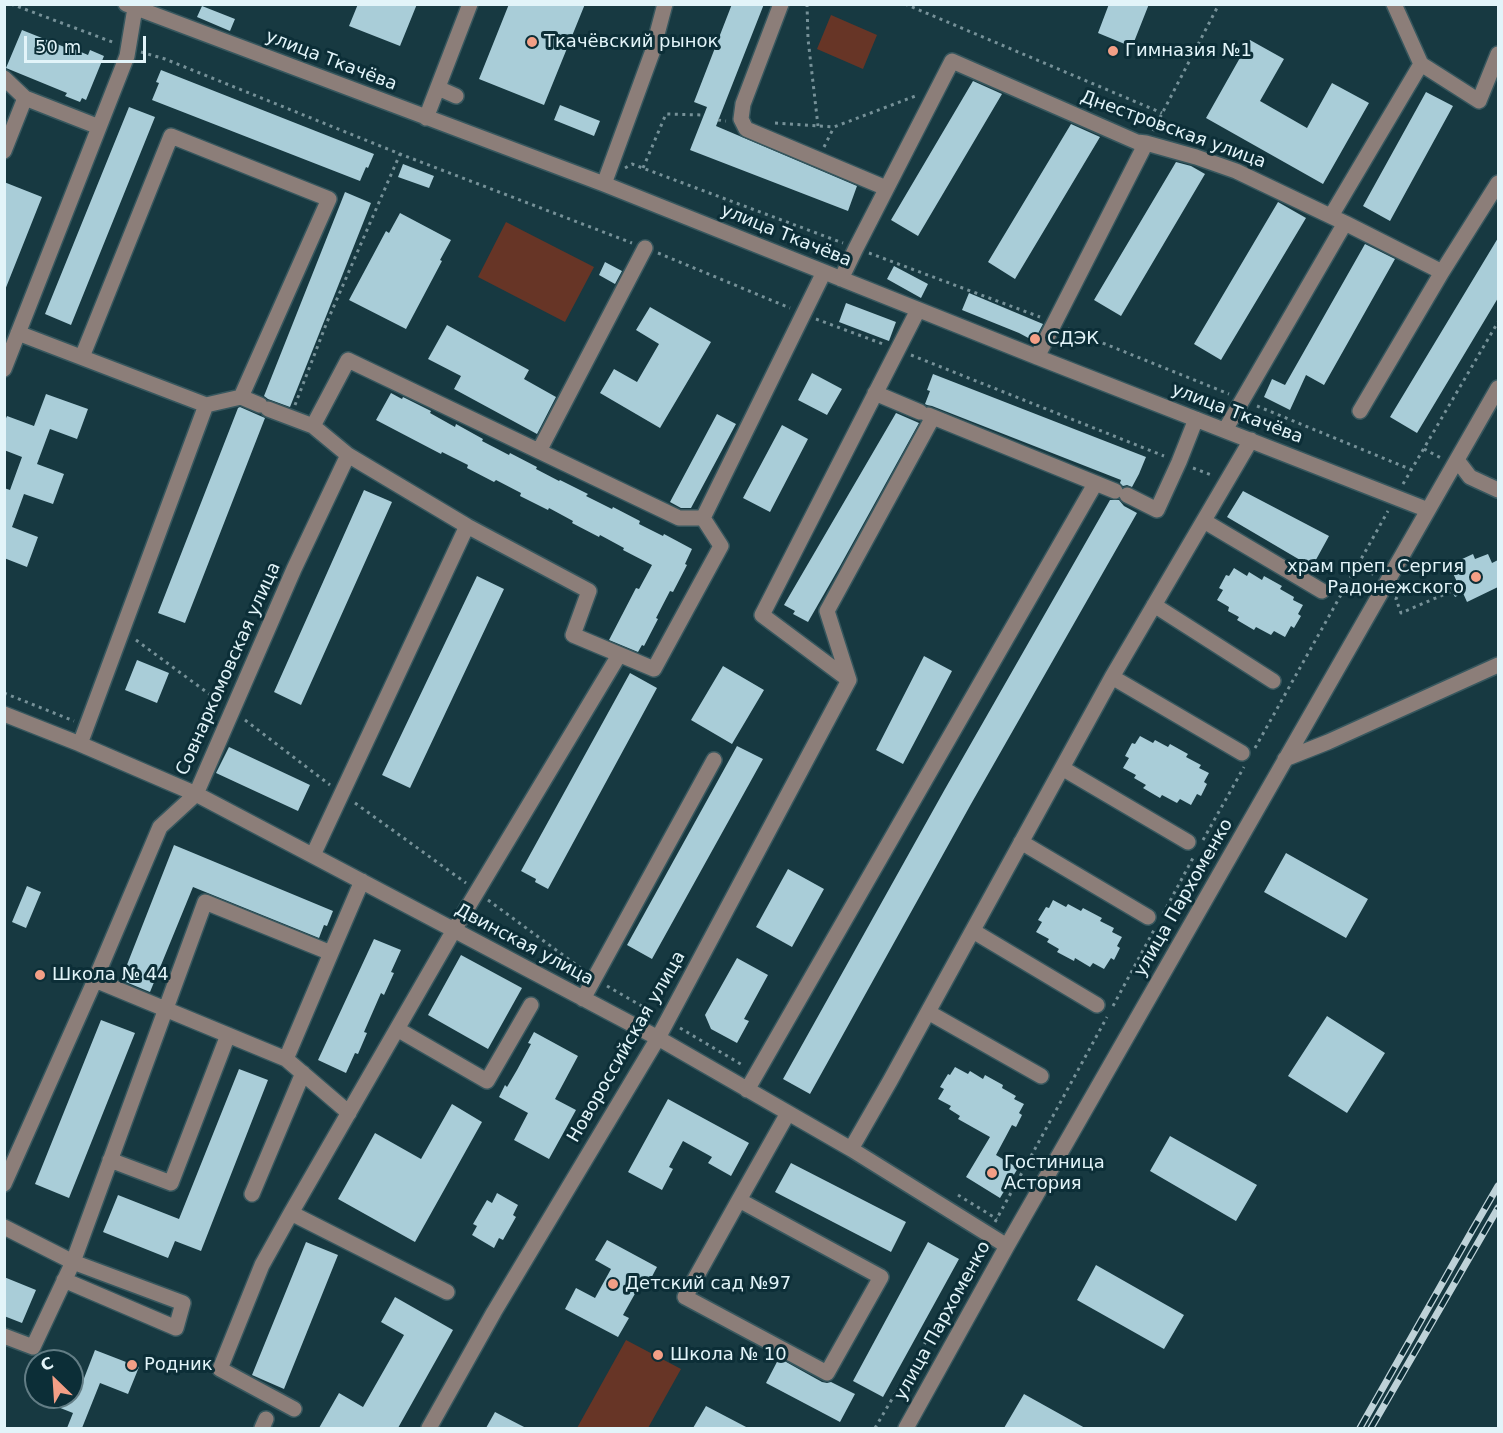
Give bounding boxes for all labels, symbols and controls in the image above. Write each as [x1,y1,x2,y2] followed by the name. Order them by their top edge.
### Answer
[27,24,148,62] scale bar
[262,26,400,96] street label: улица Ткачёва
[544,31,718,53] place label: Ткачёвский рынок
[525,35,539,49] marker: Ткачёвский рынок
[35,36,81,57] text: 50 m
[1125,40,1252,62] place label: Гимназия №1
[1106,44,1120,58] marker: Гимназия №1
[1077,86,1269,174] street label: Днестровская улица
[717,200,855,272] street label: улица Ткачёва
[1047,328,1099,350] place label: СДЭК
[1028,332,1042,346] marker: СДЭК
[1168,379,1306,449] street label: улица Ткачёва
[1287,556,1464,598] place label: храм преп. Сергия Радонежского
[172,559,286,779] street label: Совнаркомовская улица
[1469,570,1483,584] marker: храм преп. Сергия Радонежского
[1130,815,1238,981] street label: улица Пархоменко
[451,899,597,991] street label: Двинская улица
[563,948,691,1146] street label: Новороссийская улица
[52,964,169,986] place label: Школа № 44
[33,968,47,982] marker: Школа № 44
[1004,1152,1105,1194] place label: Гостиница Астория
[985,1166,999,1180] marker: Гостиница Астория
[890,1238,996,1404] street label: улица Пархоменко
[625,1273,791,1295] place label: Детский сад №97
[606,1277,620,1291] marker: Детский сад №97
[670,1344,787,1366] place label: Школа № 10
[651,1348,665,1362] marker: Школа № 10
[24,1349,84,1409] north arrow
[38,1353,56,1375] text: С
[144,1354,213,1376] place label: Родник
[125,1358,139,1372] marker: Родник

